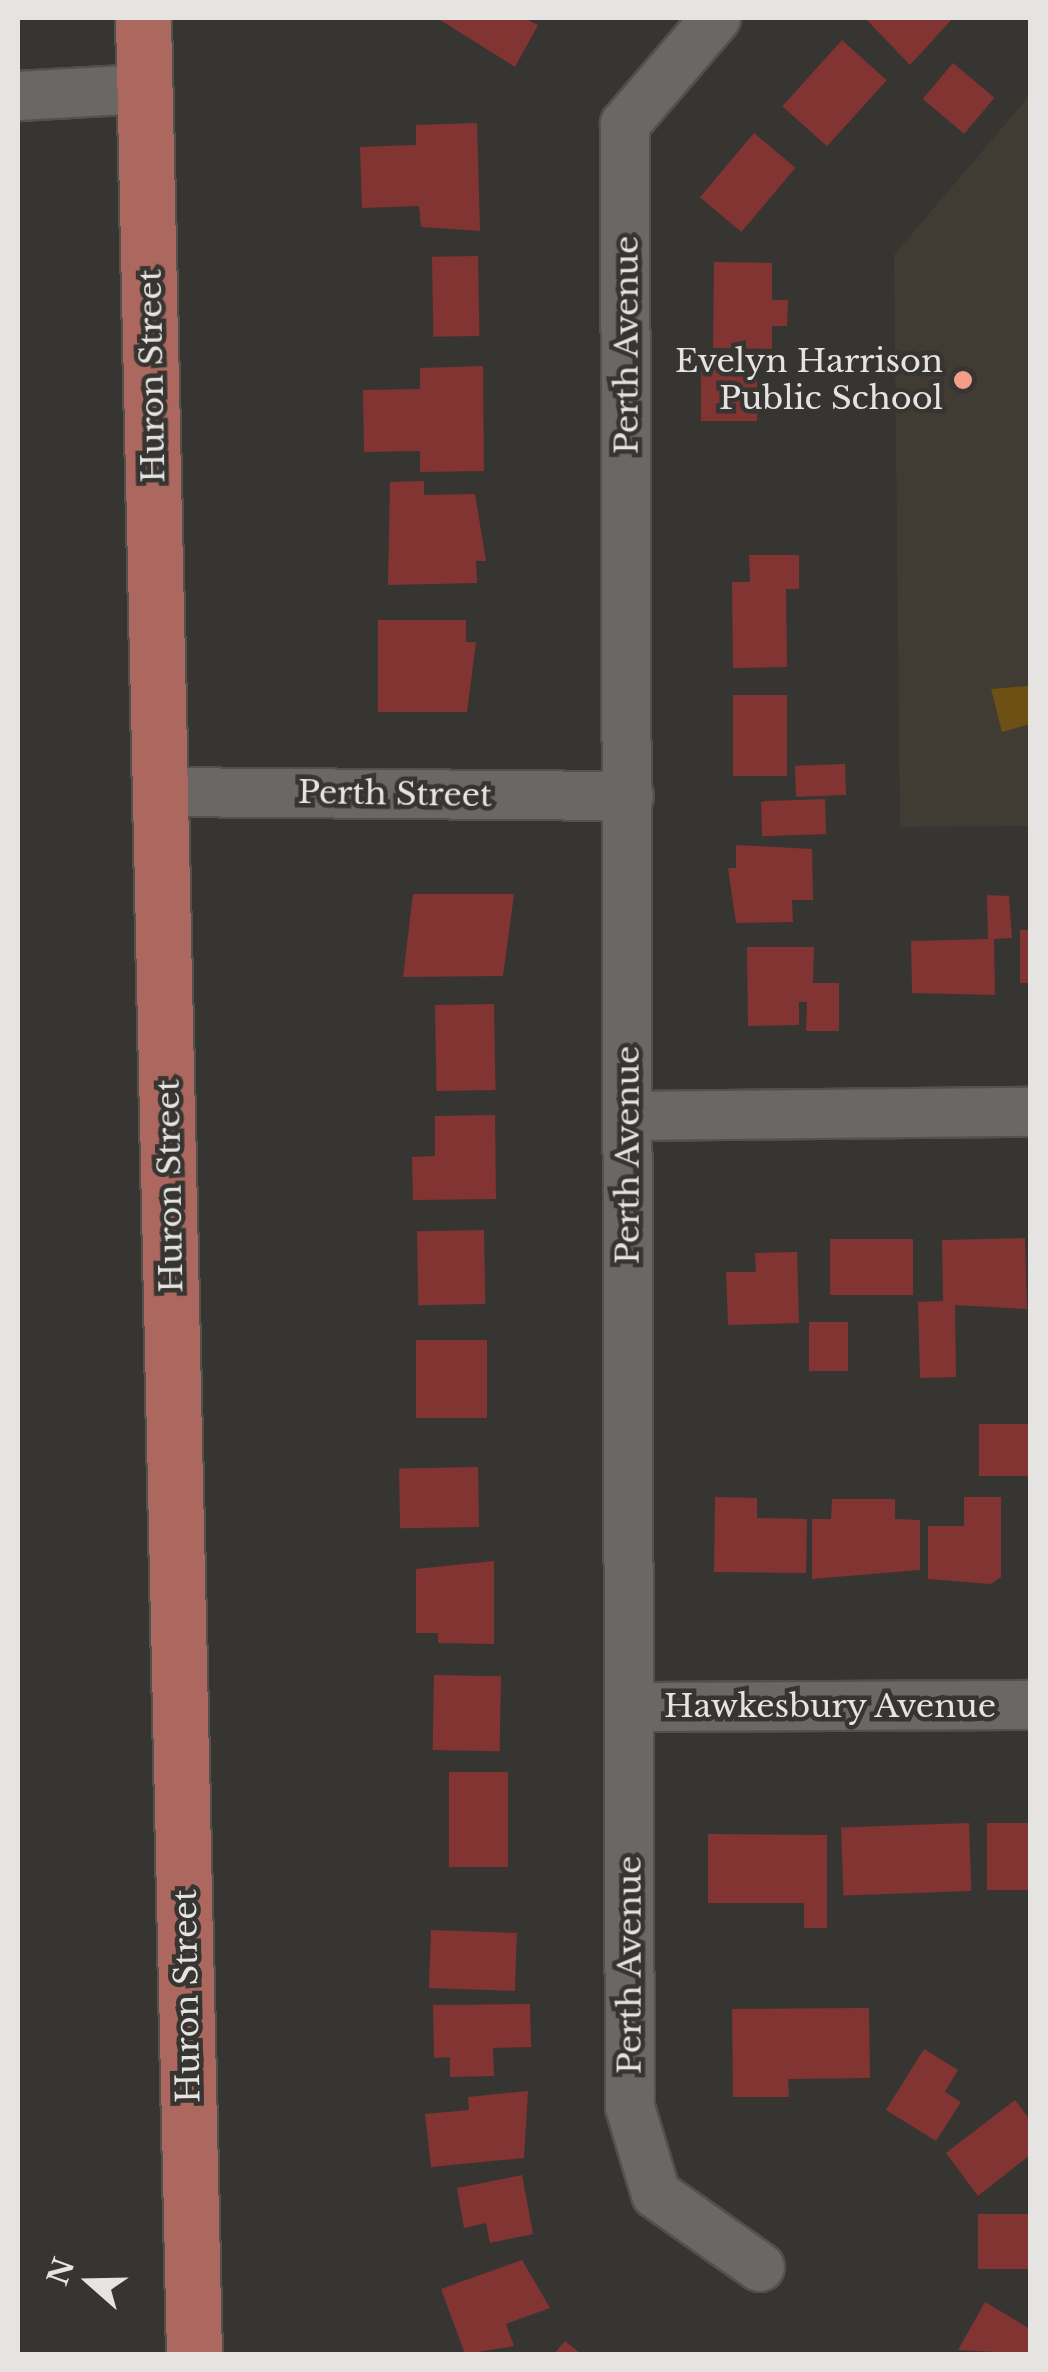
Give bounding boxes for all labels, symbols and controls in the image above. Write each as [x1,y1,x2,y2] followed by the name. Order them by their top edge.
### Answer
[608,235,646,455] street label: Perth Avenue
[131,269,173,483] street label: Huron Street
[675,343,943,418] place label: Evelyn Harrison Public School
[952,369,974,391] marker: Evelyn Harrison Public School
[298,773,492,815] street label: Perth Street
[609,1045,647,1265] street label: Perth Avenue
[149,1079,191,1293] street label: Huron Street
[663,1687,997,1725] street label: Hawkesbury Avenue
[611,1855,649,2075] street label: Perth Avenue
[166,1889,208,2103] street label: Huron Street
[40,2232,140,2332] north arrow
[40,2253,82,2290] text: N

